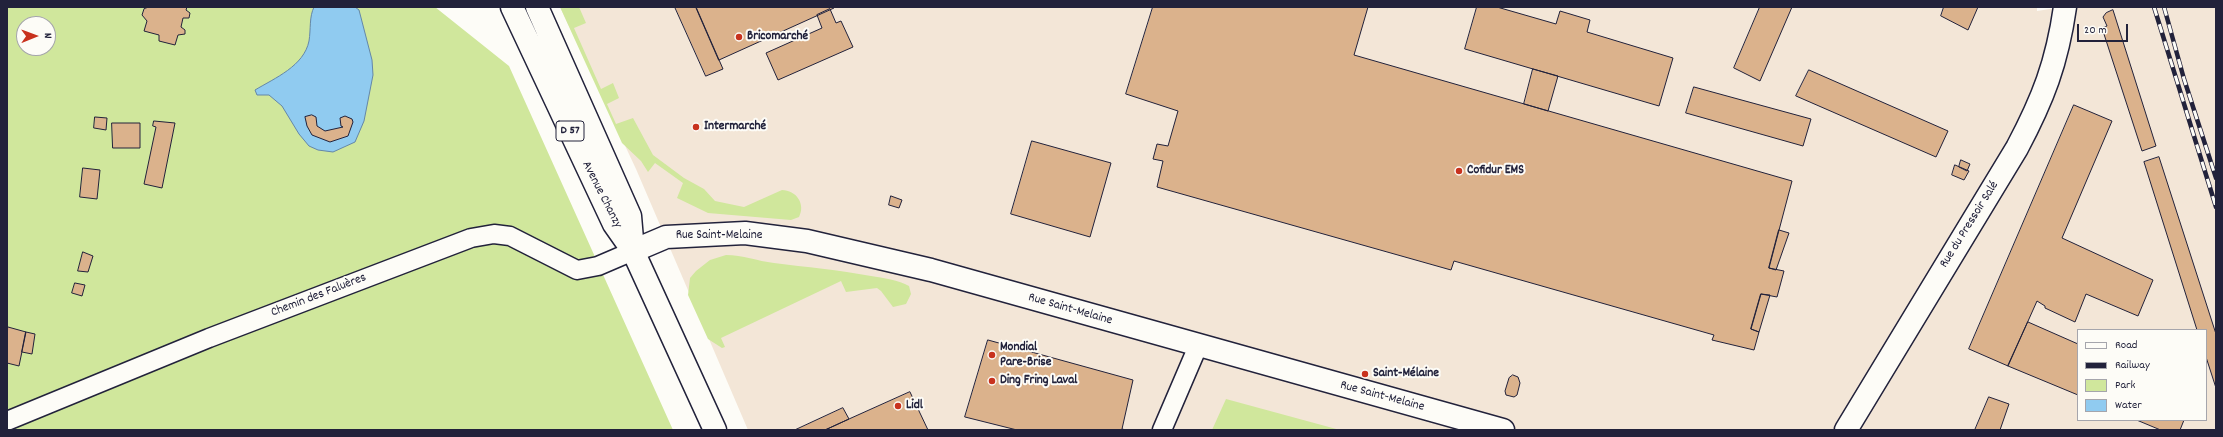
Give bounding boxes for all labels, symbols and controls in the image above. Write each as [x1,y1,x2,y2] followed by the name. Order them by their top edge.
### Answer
[16,16,56,56] north arrow
[2079,16,2130,42] scale bar
[2084,22,2107,39] text: 20 m
[747,29,808,45] place label: Bricomarché
[734,32,744,42] marker: Bricomarché
[39,33,55,39] text: N
[704,119,766,135] place label: Intermarché
[556,121,584,141] road number: D 57
[691,122,701,132] marker: Intermarché
[577,159,625,231] street label: Avenue Chanzy
[1467,163,1524,179] place label: Cofidur EMS
[1454,166,1464,176] marker: Cofidur EMS
[1937,179,2003,271] street label: Rue du Pressoir Salé
[676,228,762,244] street label: Rue Saint-Melaine
[269,271,369,321] street label: Chemin des Faluères
[1026,291,1114,329] street label: Rue Saint-Melaine
[2077,329,2207,421] legend
[2115,337,2137,354] text: Road
[1000,340,1052,371] place label: Mondial Pare-Brise
[987,350,997,360] marker: Mondial Pare-Brise
[2115,357,2150,374] text: Railway
[1373,366,1439,382] place label: Saint-Mélaine
[1360,369,1370,379] marker: Saint-Mélaine
[1000,373,1077,389] place label: Ding Fring Laval
[987,376,997,386] marker: Ding Fring Laval
[2115,377,2135,394] text: Park
[1338,378,1426,416] street label: Rue Saint-Melaine
[2115,397,2142,414] text: Water
[906,398,923,414] place label: Lidl
[893,401,903,411] marker: Lidl

